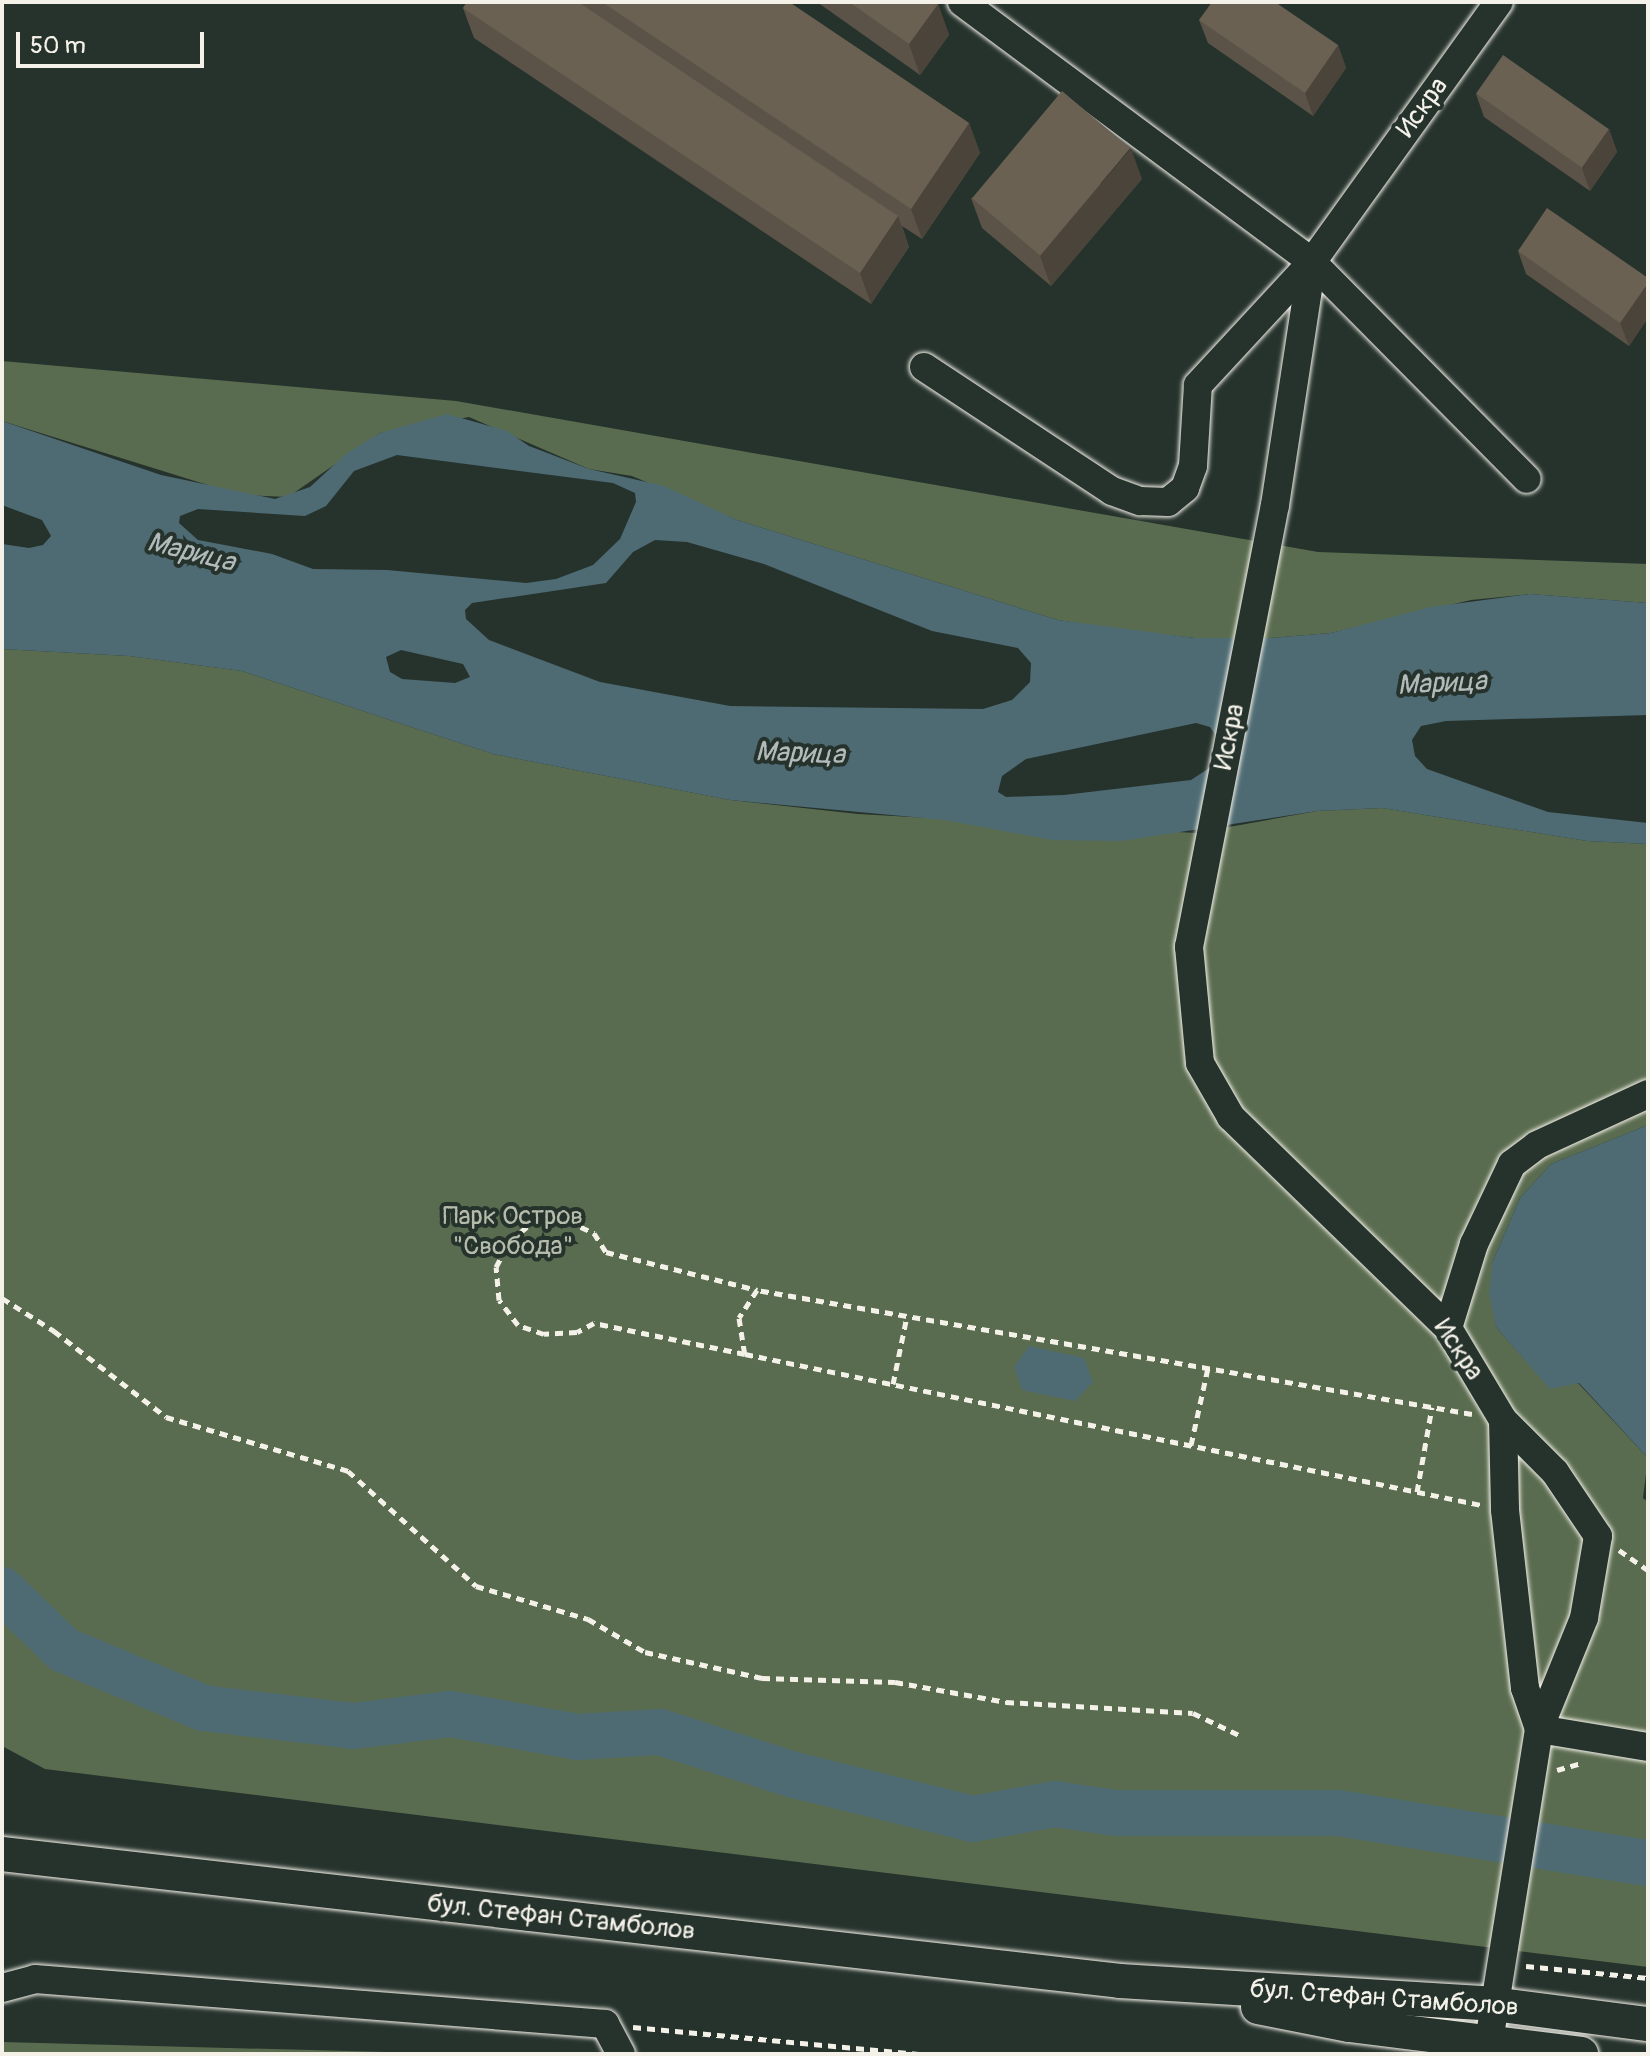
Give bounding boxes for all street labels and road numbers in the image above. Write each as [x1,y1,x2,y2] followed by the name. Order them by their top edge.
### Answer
[1391,72,1455,144] street label: Искра
[1208,701,1252,773] street label: Искра
[1426,1314,1490,1386] street label: Искра
[425,1888,697,1948] street label: бул. Стефан Стамболов
[1248,1974,1520,2024] street label: бул. Стефан Стамболов

